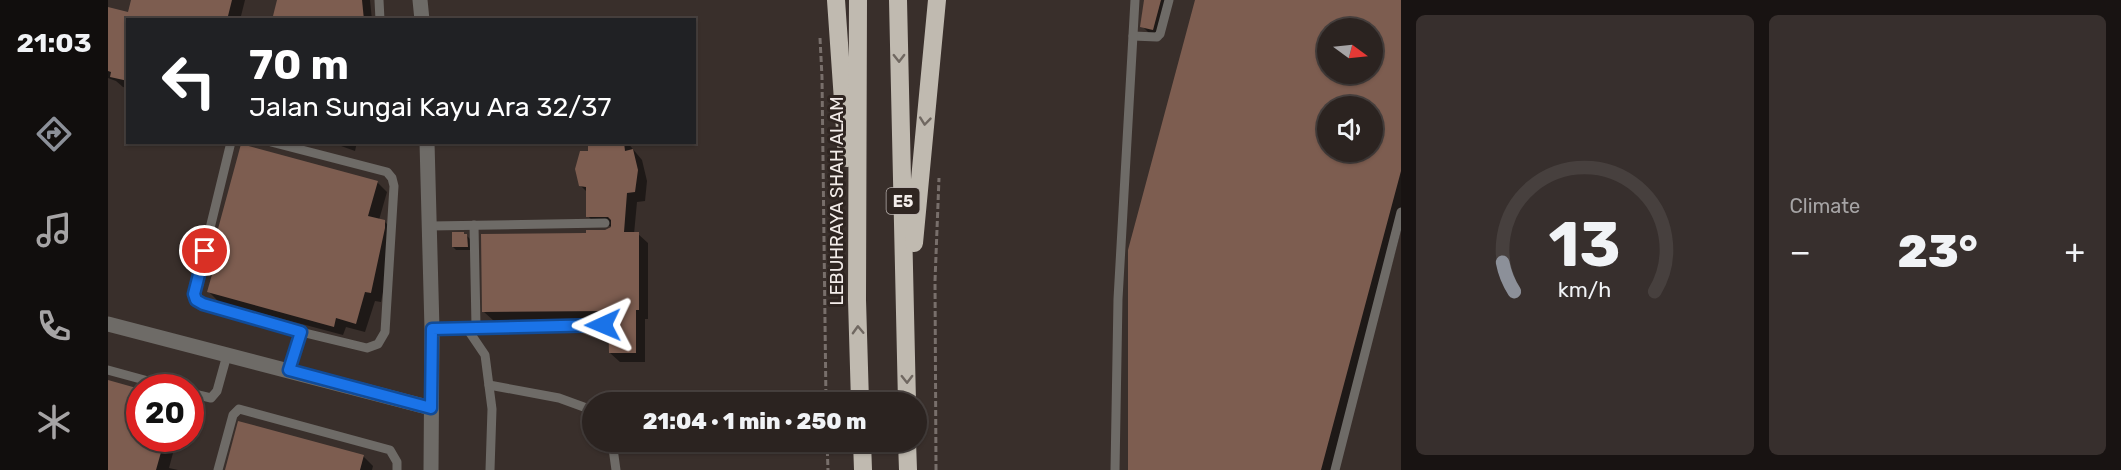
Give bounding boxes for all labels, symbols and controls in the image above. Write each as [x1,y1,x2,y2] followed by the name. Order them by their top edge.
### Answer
[1317,18,1383,84] north arrow
[1317,18,1383,162] map controls
[16,27,92,59] text: 21:03
[249,40,349,90] text: 70 m
[150,42,228,120] icon: left
[893,54,906,63] one-way arrow
[249,91,611,123] text: Jalan Sungai Kayu Ara 32/37
[1317,96,1383,162] button: sound
[826,97,848,305] street label: LEBUHRAYA SHAH ALAM
[33,113,75,155] icon: directions
[919,116,932,125] one-way arrow
[886,188,920,214] road number: E5
[1790,194,1860,218] text: Climate
[1549,208,1621,282] text: 13
[33,209,75,251] icon: music
[179,225,230,276] pin
[1898,225,1978,278] text: 23°
[1790,232,1811,271] text: −
[2064,232,2085,271] text: +
[188,234,221,267] icon: arrive
[1558,277,1612,302] text: km/h
[571,293,635,357] position arrow
[33,305,75,347] icon: phone
[852,325,864,334] one-way arrow
[126,374,204,452] speed limit sign: 20
[900,375,913,384] one-way arrow
[33,401,75,443] icon: climate
[643,408,866,435] text: 21:04 · 1 min · 250 m

